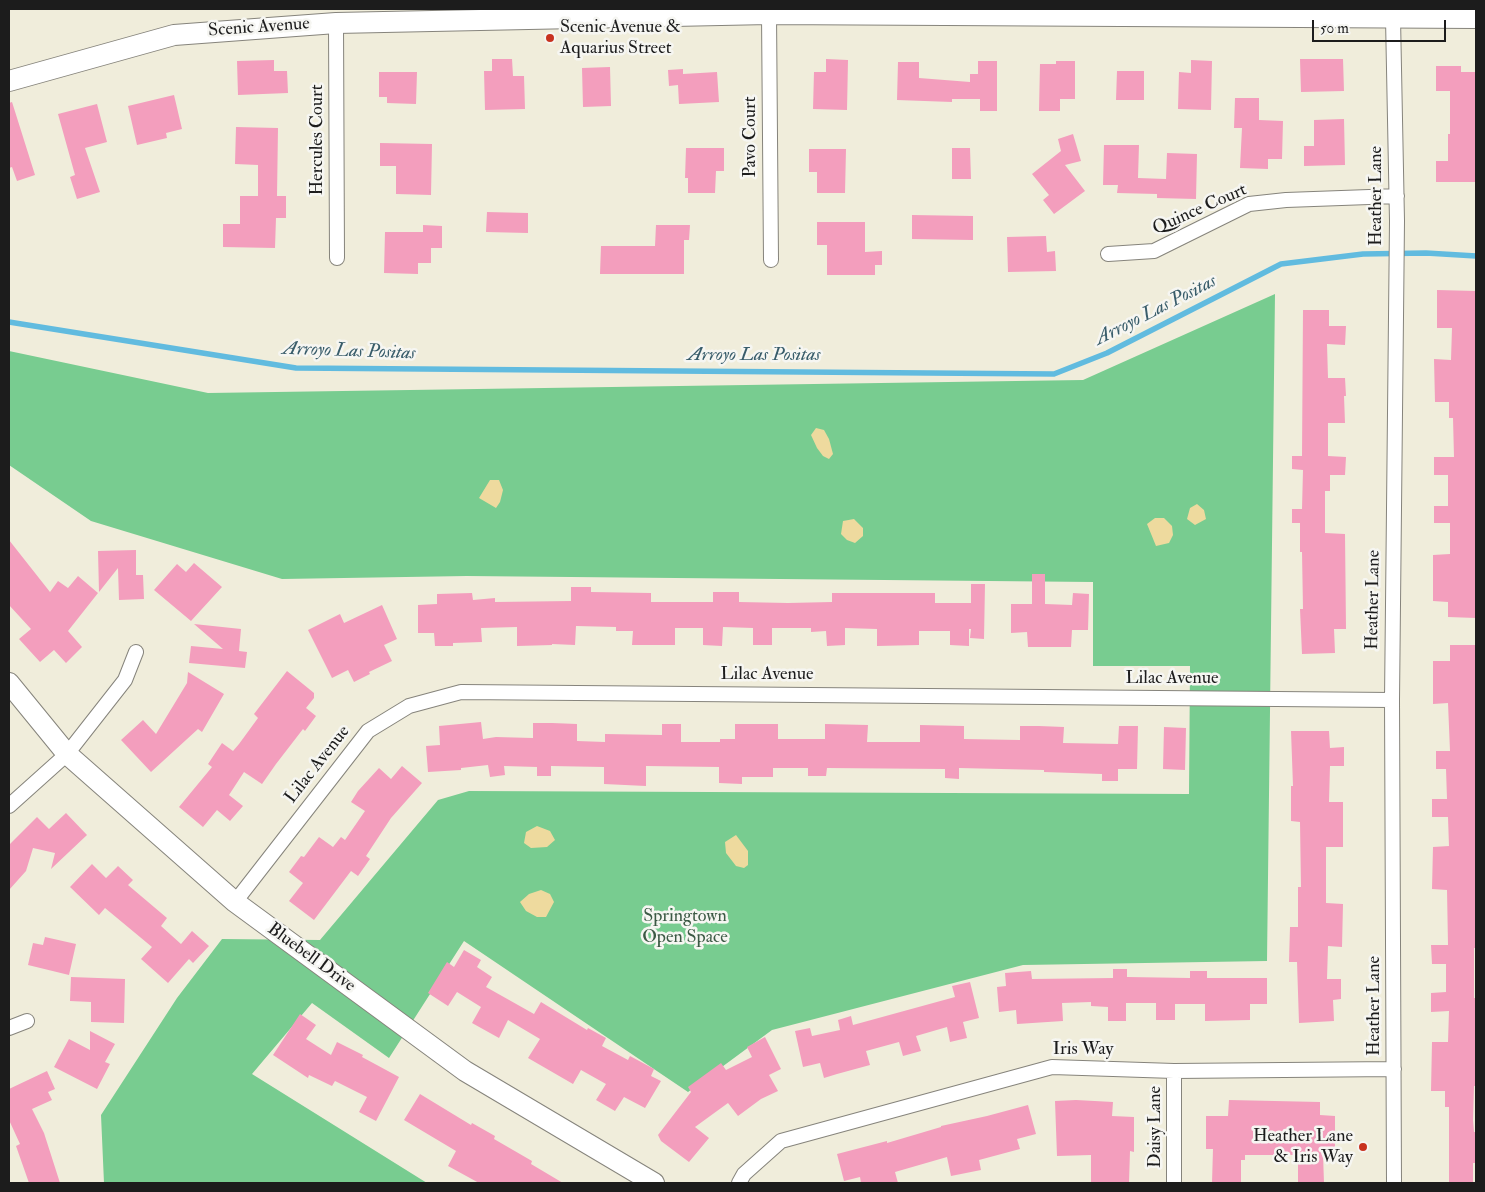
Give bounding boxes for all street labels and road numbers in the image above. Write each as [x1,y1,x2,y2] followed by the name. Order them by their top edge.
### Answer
[207,14,311,42] street label: Scenic Avenue
[307,84,329,196] street label: Hercules Court
[740,96,762,178] street label: Pavo Court
[1366,146,1388,246] street label: Heather Lane
[1150,180,1250,240] street label: Quince Court
[1362,550,1386,650] street label: Heather Lane
[720,664,814,686] street label: Lilac Avenue
[1125,668,1219,690] street label: Lilac Avenue
[281,722,355,808] street label: Lilac Avenue
[263,919,359,997] street label: Bluebell Drive
[1364,956,1386,1056] street label: Heather Lane
[1053,1039,1113,1061] street label: Iris Way
[1145,1086,1167,1168] street label: Daisy Lane

